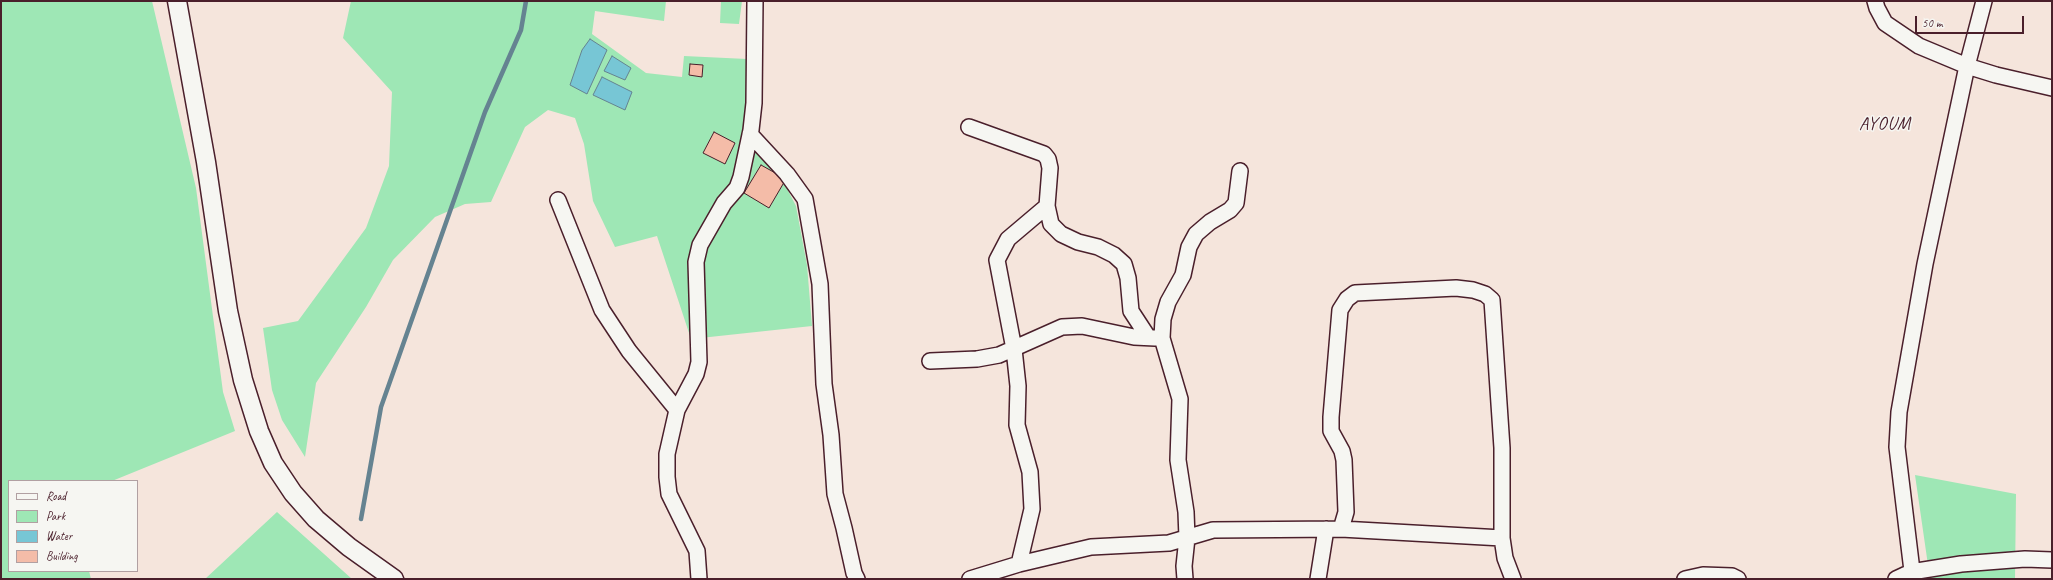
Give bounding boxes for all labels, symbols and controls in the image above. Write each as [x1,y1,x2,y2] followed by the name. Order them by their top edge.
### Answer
[1917,8,2026,34] scale bar
[1922,15,1942,31] text: 50 m
[1859,113,1911,135] district label: AYOUM
[8,480,138,572] legend
[46,488,66,504] text: Road
[46,508,65,524] text: Park
[46,528,72,544] text: Water
[46,548,78,564] text: Building

